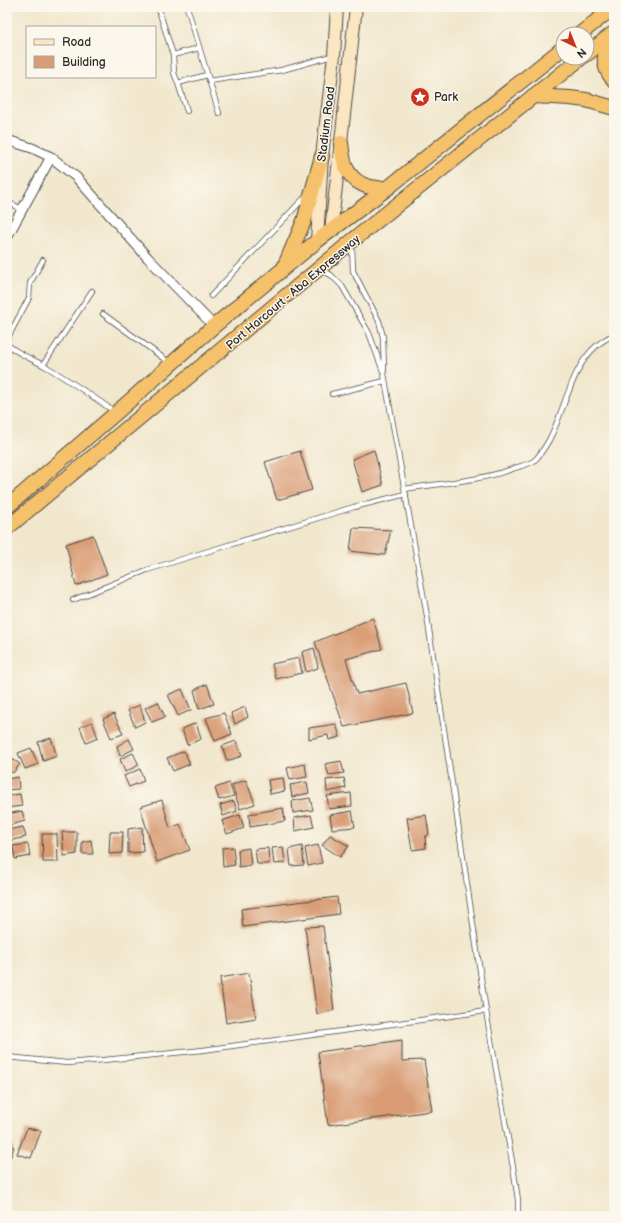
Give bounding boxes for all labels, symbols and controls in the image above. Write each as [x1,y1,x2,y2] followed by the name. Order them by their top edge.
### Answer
[26,26,156,78] legend
[555,26,595,66] north arrow
[62,35,91,50] text: Road
[574,45,589,61] text: N
[62,55,106,70] text: Building
[314,85,339,163] street label: Stadium Road
[409,86,431,108] place icon: Park
[434,90,458,105] place label: Park
[223,231,364,353] street label: Port Harcourt - Aba Expressway

